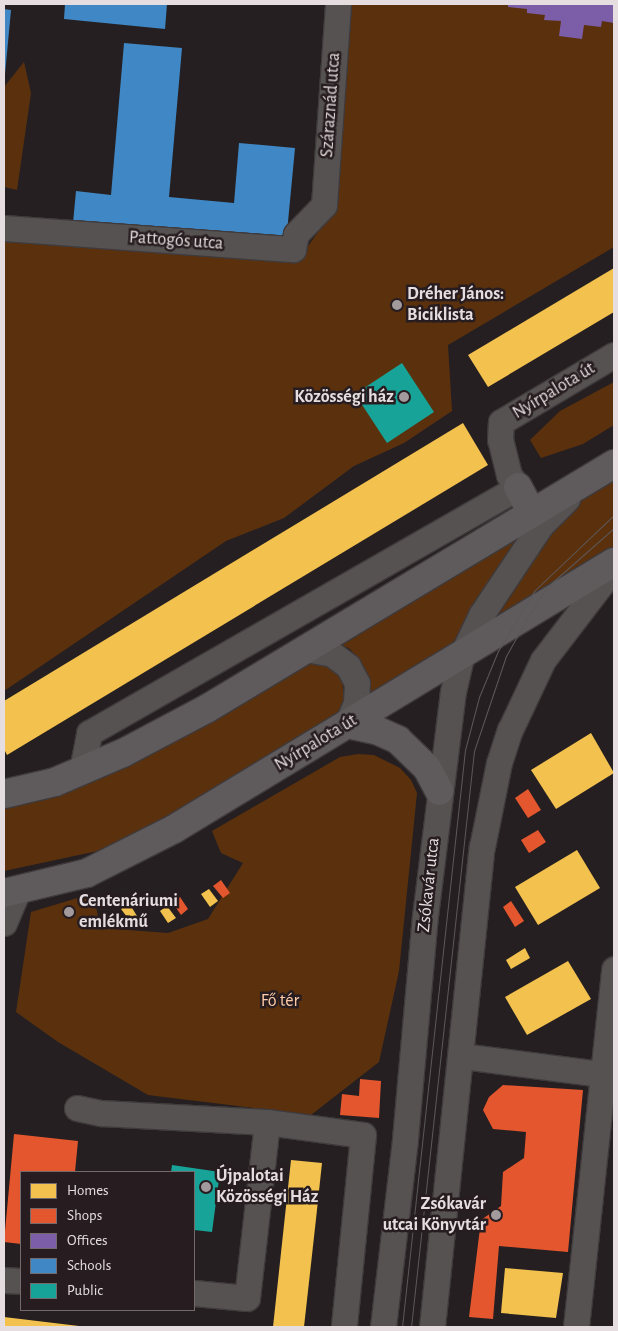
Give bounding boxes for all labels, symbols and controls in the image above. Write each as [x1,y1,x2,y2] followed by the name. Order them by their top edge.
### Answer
[317,52,345,158] street label: Száraznád utca
[128,227,224,255] street label: Pattogós utca
[407,284,504,326] place label: Dréher János: Biciklista
[391,299,403,311] marker: Dréher János: Biciklista
[509,358,599,424] street label: Nyírpalota út
[294,386,394,408] place label: Közösségi ház
[398,391,410,403] marker: Közösségi ház
[271,710,361,776] street label: Nyírpalota út
[413,837,445,933] street label: Zsókavár utca
[79,891,178,934] place label: Centenáriumi emlékmű
[63,906,75,918] marker: Centenáriumi emlékmű
[261,990,299,1012] park label: Fő tér
[216,1166,318,1208] place label: Újpalotai Közösségi Ház
[20,1171,195,1311] legend
[200,1181,212,1193] marker: Újpalotai Közösségi Ház
[67,1183,109,1198] text: Homes
[383,1194,486,1236] place label: Zsókavár utcai Könyvtár
[67,1208,102,1223] text: Shops
[490,1209,502,1221] marker: Zsókavár utcai Könyvtár
[67,1233,108,1248] text: Offices
[67,1258,111,1273] text: Schools
[67,1283,103,1298] text: Public

